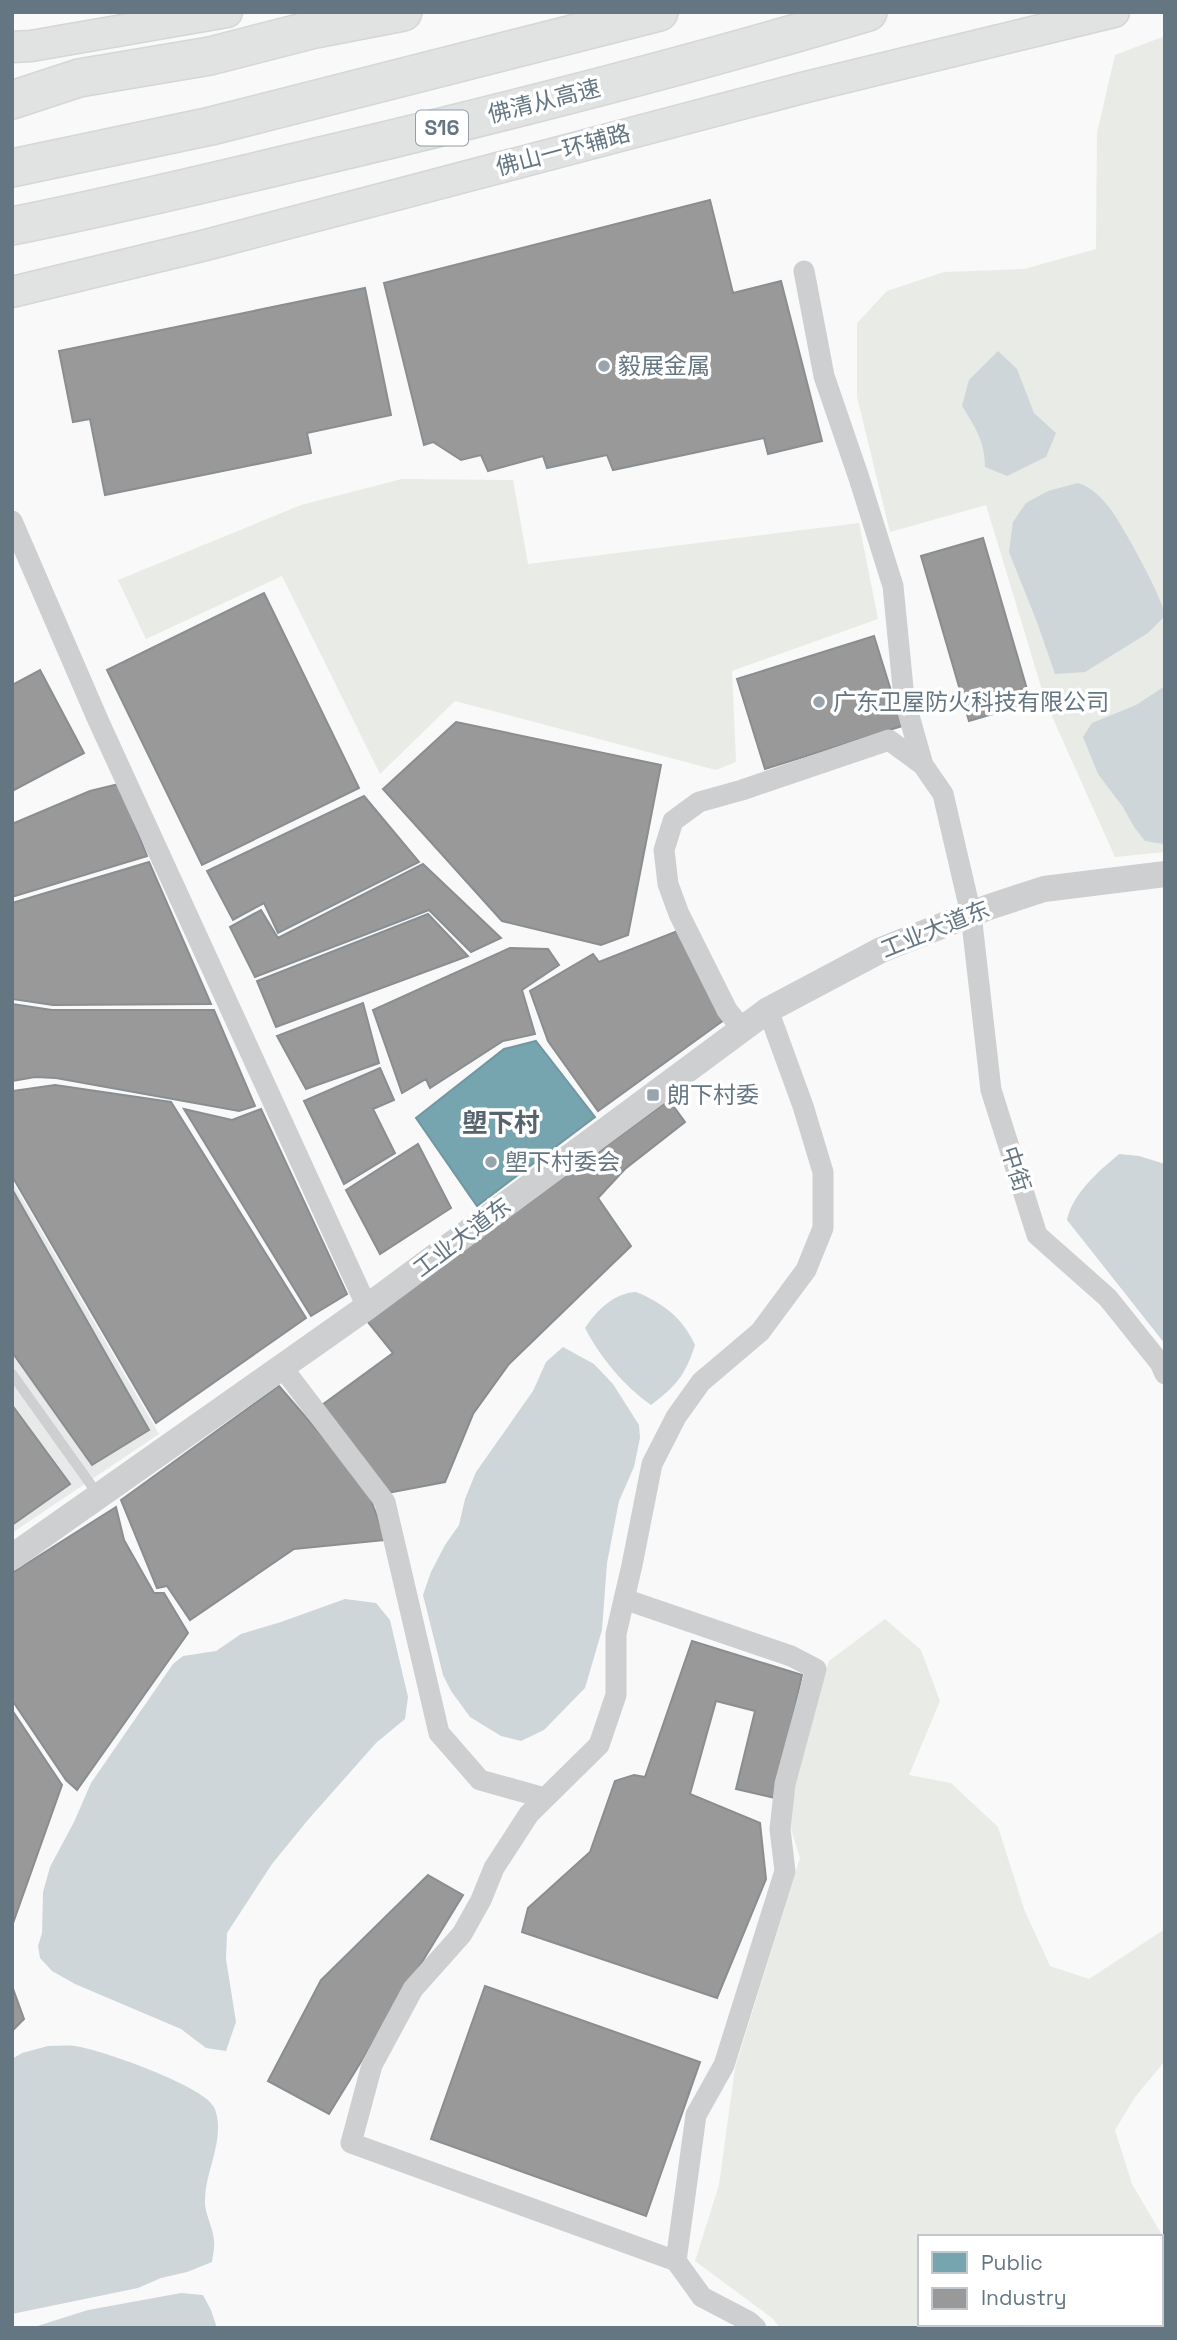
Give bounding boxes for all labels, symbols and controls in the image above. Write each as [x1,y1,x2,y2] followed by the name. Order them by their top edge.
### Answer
[485,73,603,129] street label: 佛清从高速
[416,110,468,146] road number: S16
[492,118,634,182] street label: 佛山一环辅路
[618,351,710,381] place label: 毅展金属
[596,358,612,374] marker: 毅展金属
[833,687,1109,717] place label: 广东卫屋防火科技有限公司
[811,694,827,710] marker: 广东卫屋防火科技有限公司
[876,894,994,964] street label: 工业大道东
[667,1080,759,1110] place label: 朗下村委
[645,1087,661,1103] marker: 朗下村委
[462,1106,540,1140] district label: 塱下村
[995,1142,1037,1196] street label: 中街
[505,1147,620,1177] place label: 塱下村委会
[483,1154,499,1170] marker: 塱下村委会
[407,1190,517,1284] street label: 工业大道东
[918,2235,1163,2326] legend
[981,2249,1043,2276] text: Public
[981,2284,1067,2311] text: Industry

